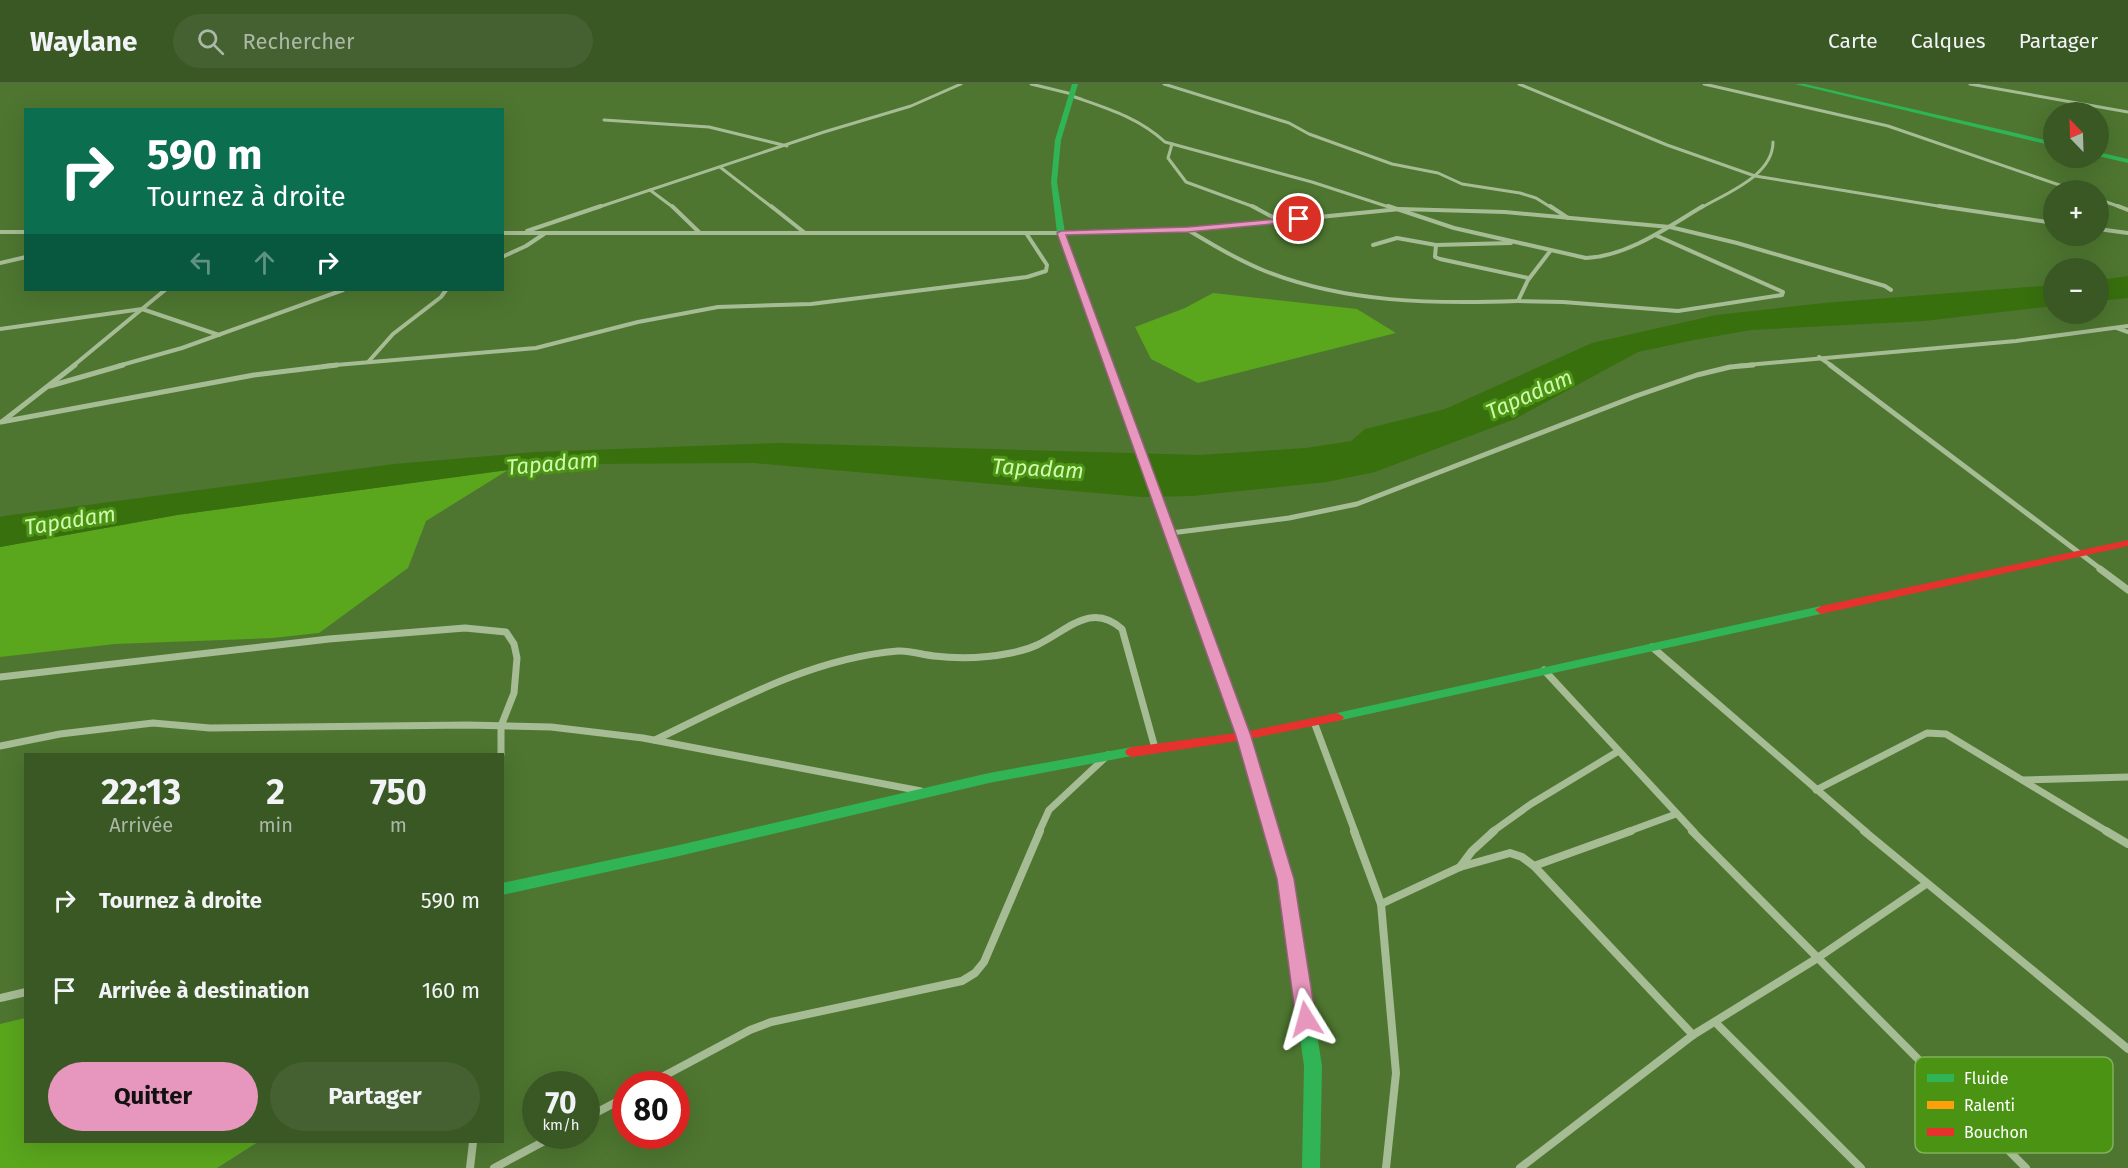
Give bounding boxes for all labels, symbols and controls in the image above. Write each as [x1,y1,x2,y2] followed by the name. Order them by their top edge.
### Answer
[173,14,593,68] search box
[30,25,137,58] text: Waylane
[194,25,227,58] icon: search
[242,28,355,55] text: Rechercher
[1828,28,1878,54] text: Carte
[1911,28,1986,54] text: Calques
[2019,28,2098,54] text: Partager
[2043,102,2109,168] north arrow
[2043,102,2109,324] map controls
[147,130,262,180] text: 590 m
[48,132,126,210] icon: right
[2043,180,2109,246] button: +
[147,181,346,213] text: Tournez à droite
[1273,193,1324,244] pin
[1282,202,1315,235] icon: arrive
[185,246,218,279] icon: left
[248,246,281,279] icon: ahead
[311,246,344,279] icon: right
[2043,258,2109,324] button: −
[1482,363,1577,425] water label: Tapadam
[505,446,599,481] water label: Tapadam
[991,453,1085,484] water label: Tapadam
[23,500,118,541] water label: Tapadam
[101,770,181,814] text: 22:13
[266,770,285,814] text: 2
[370,770,427,814] text: 750
[109,813,173,837] text: Arrivée
[258,813,293,837] text: min
[390,813,407,837] text: m
[48,884,81,917] icon: right
[99,887,262,914] text: Tournez à droite
[421,887,480,914] text: 590 m
[48,974,81,1007] icon: arrive
[99,977,309,1004] text: Arrivée à destination
[422,977,480,1004] text: 160 m
[1274,987,1338,1051] position arrow
[1915,1057,2113,1153] legend
[48,1062,258,1131] button: Quitter
[270,1062,480,1131] button: Partager
[1964,1069,2009,1088] text: Fluide
[612,1071,690,1149] speed limit sign: 80
[545,1085,577,1121] text: 70
[1964,1096,2015,1115] text: Ralenti
[542,1116,580,1134] text: km/h
[1964,1123,2028,1142] text: Bouchon

